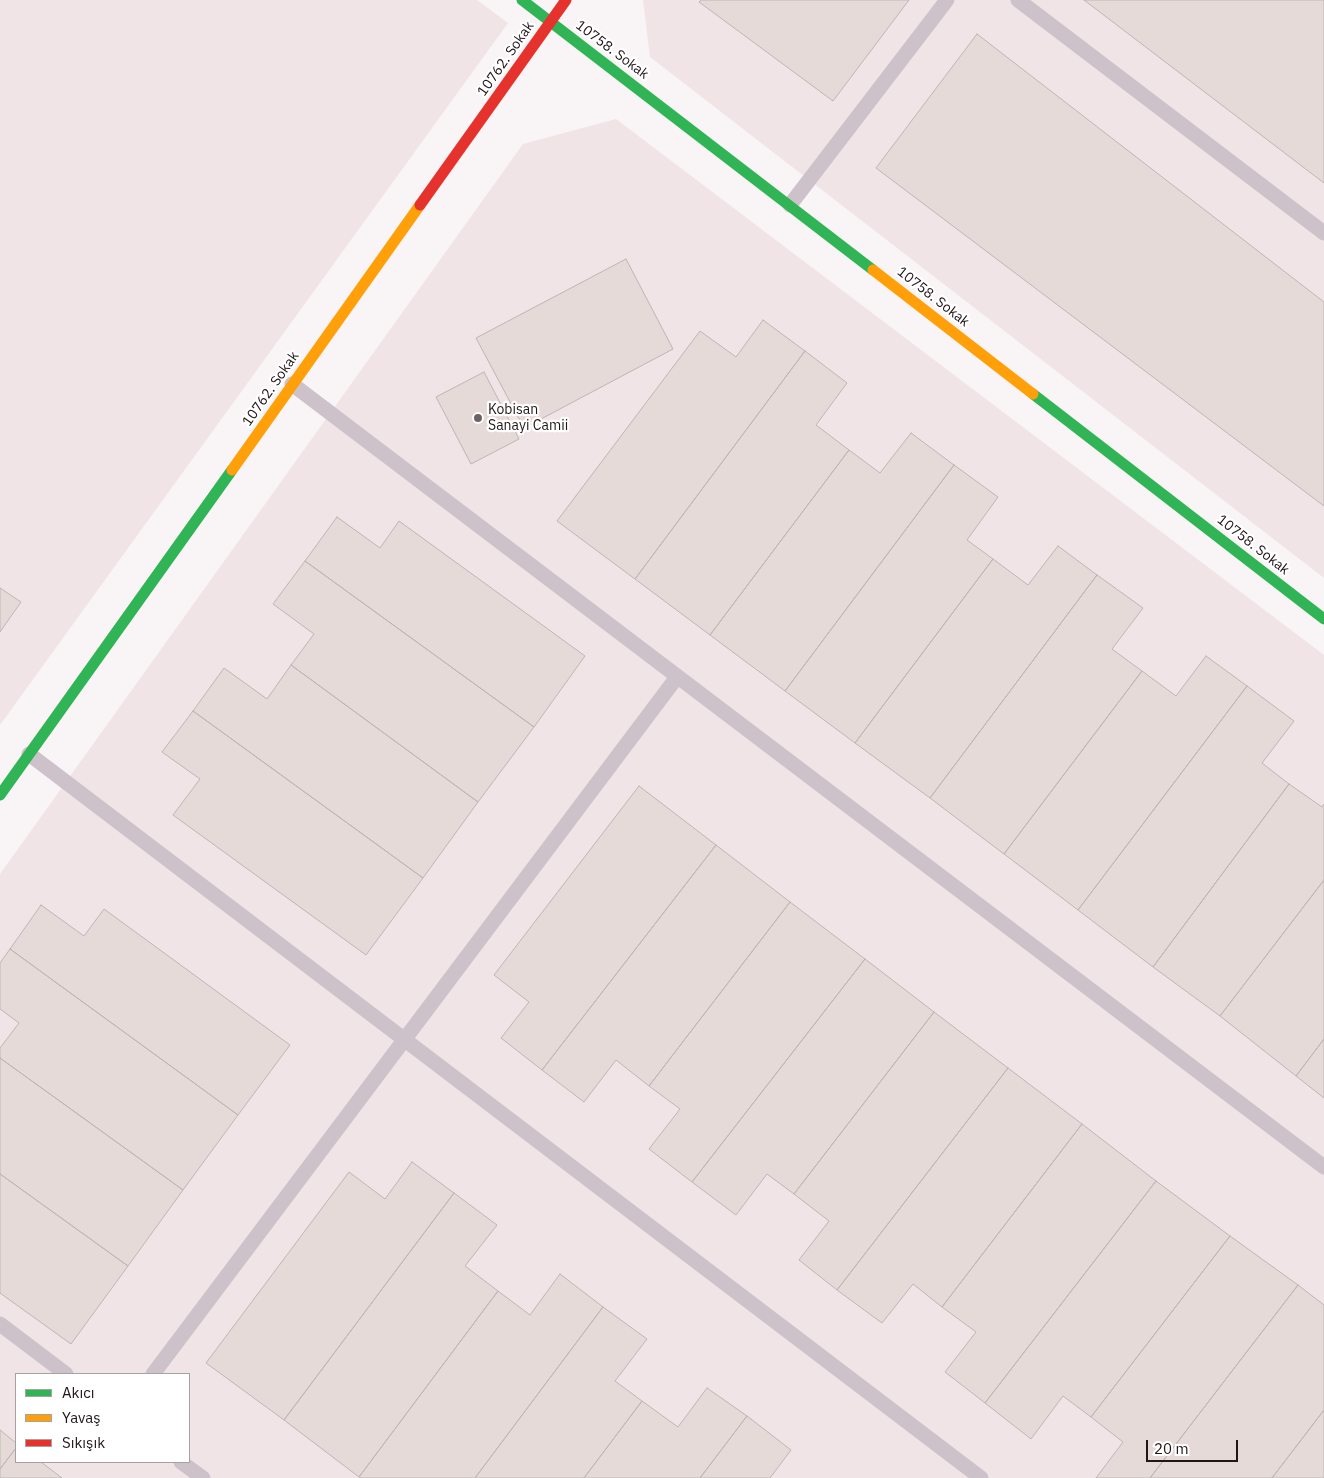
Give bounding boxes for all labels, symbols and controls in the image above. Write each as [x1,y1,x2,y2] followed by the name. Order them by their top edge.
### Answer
[572,17,652,83] street label: 10758. Sokak
[474,18,538,100] street label: 10762. Sokak
[893,264,973,330] street label: 10758. Sokak
[239,348,303,430] street label: 10762. Sokak
[488,402,568,434] place label: Kobisan Sanayi Camii
[472,412,484,424] marker: Kobisan Sanayi Camii
[1213,512,1293,578] street label: 10758. Sokak
[15,1373,190,1463] legend
[62,1383,95,1402] text: Akıcı
[62,1408,101,1427] text: Yavaş
[1149,1430,1242,1462] scale bar
[62,1433,105,1452] text: Sıkışık
[1154,1439,1189,1458] text: 20 m

